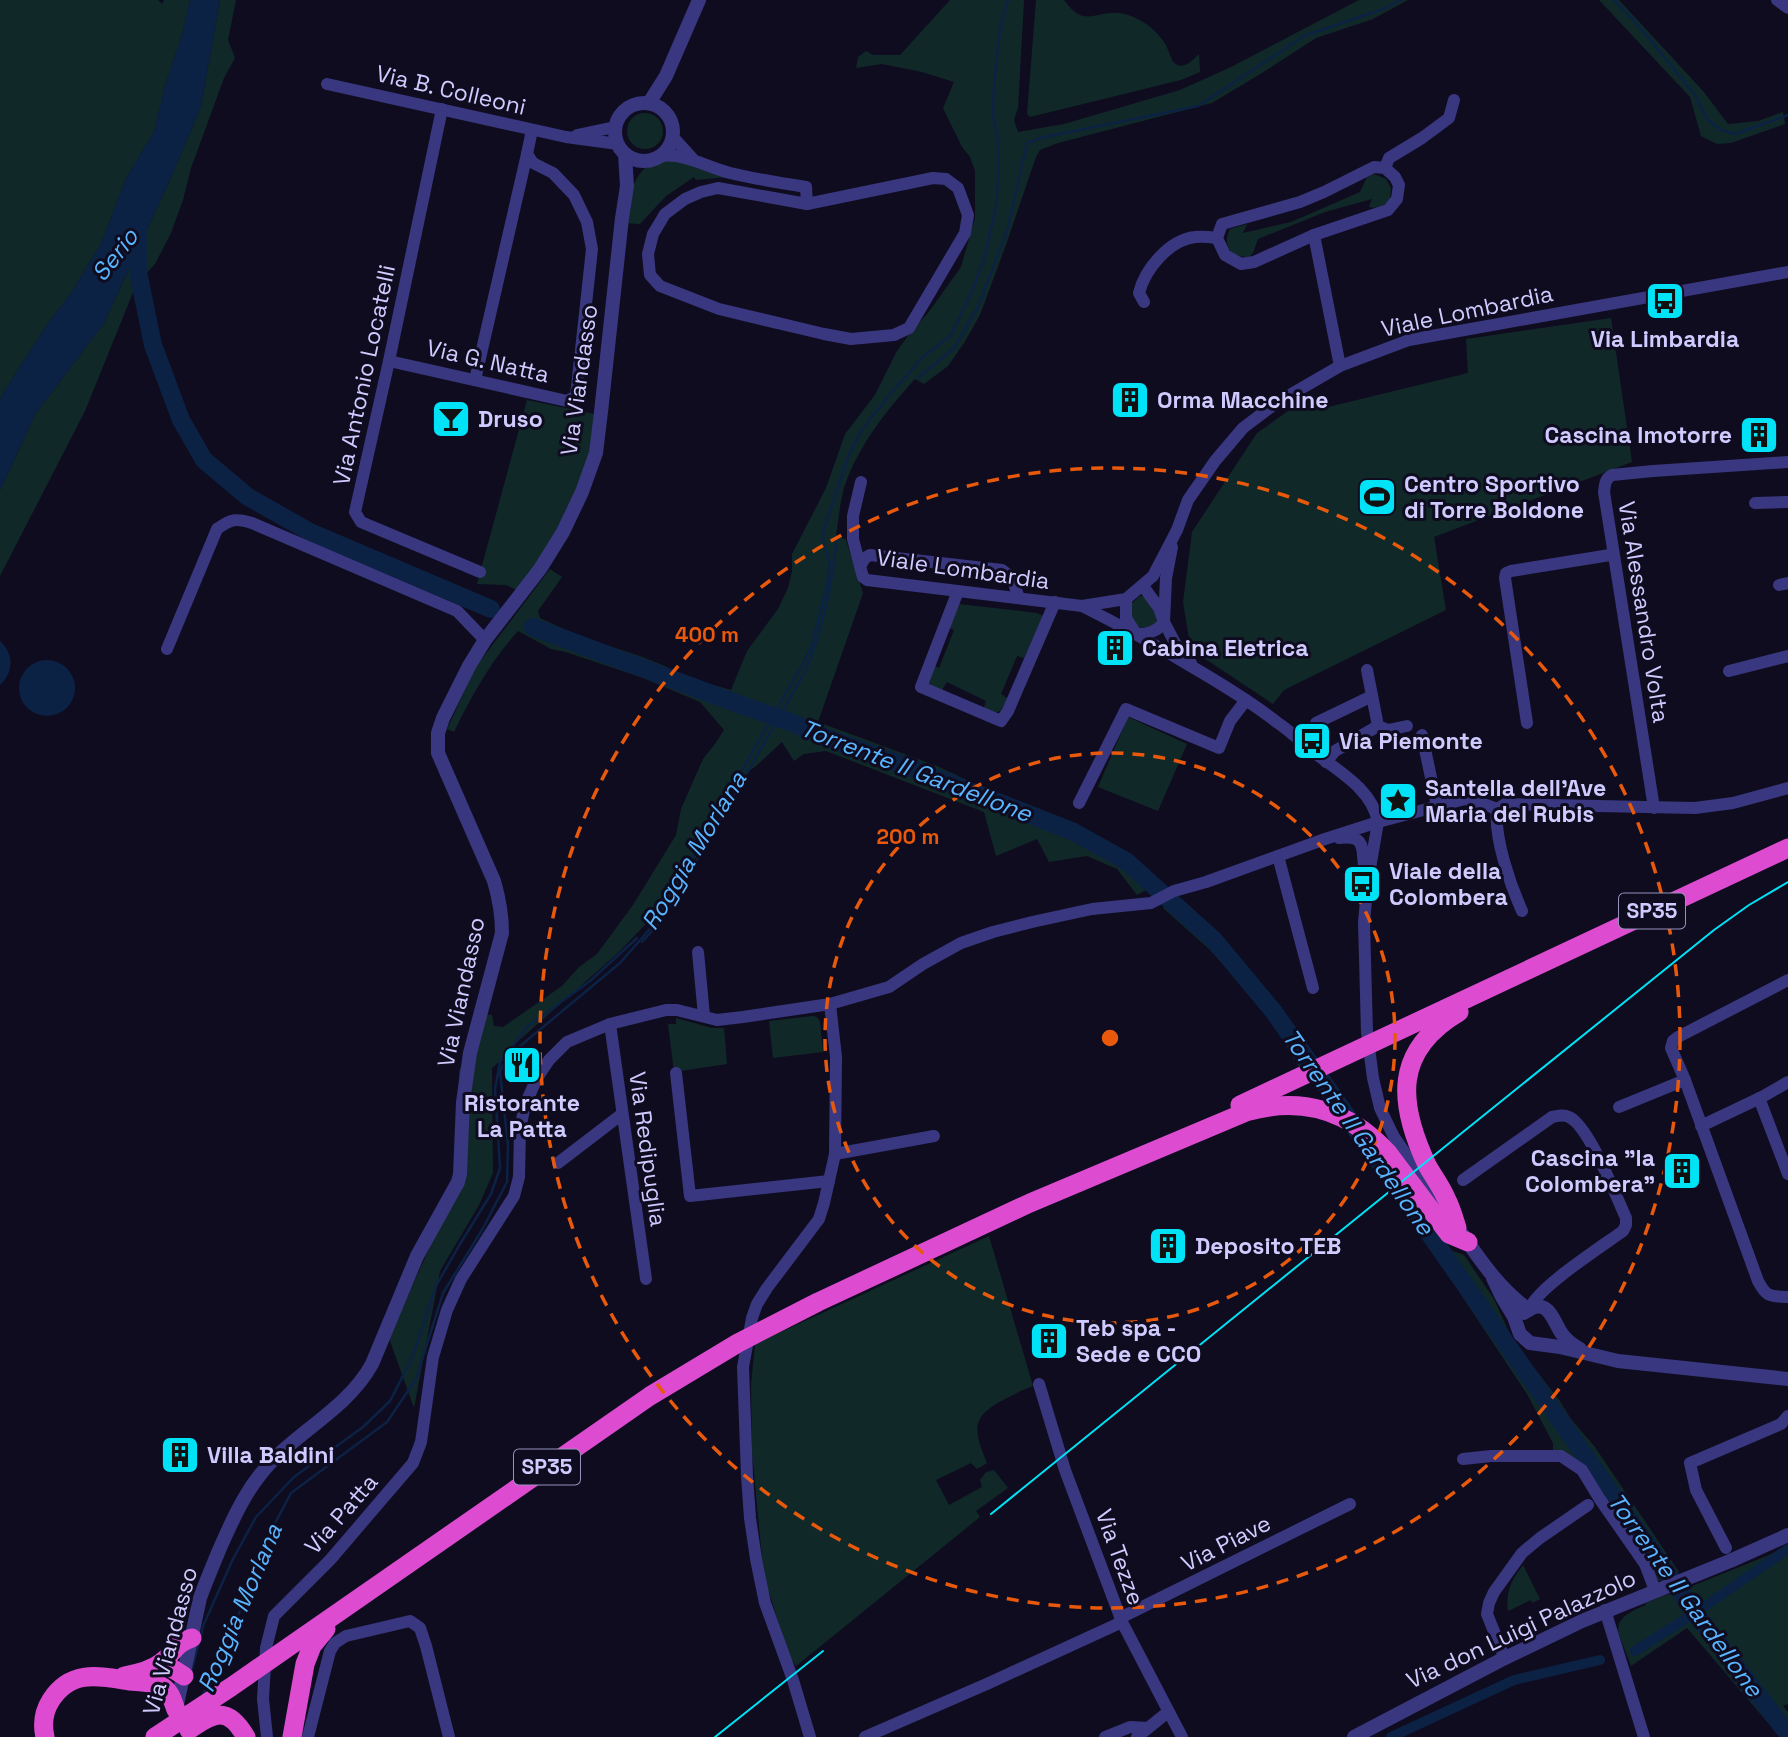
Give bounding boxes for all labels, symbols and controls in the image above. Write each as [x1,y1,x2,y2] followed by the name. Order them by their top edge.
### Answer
[373,58,529,122] street label: Via B. Colleoni
[84,221,146,287] water label: Serio
[326,262,402,488] street label: Via Antonio Locatelli
[1378,278,1556,344] street label: Viale Lombardia
[1644,280,1686,322] bus stop icon: Via Limbardia
[554,303,604,457] street label: Via Viandasso
[1591,324,1739,354] place label: Via Limbardia
[424,332,552,390] street label: Via G. Natta
[1109,379,1151,421] building icon: Orma Macchine
[1157,385,1328,415] place label: Orma Macchine
[430,398,472,440] bar icon: Druso
[478,404,543,434] place label: Druso
[1738,414,1780,456] building icon: Cascina Imotorre
[1544,420,1732,450] place label: Cascina Imotorre
[1404,469,1584,525] place label: Centro Sportivo di Torre Boldone
[1356,476,1398,518] sports icon: Centro Sportivo di Torre Boldone
[1612,499,1676,725] street label: Via Alessandro Volta
[874,542,1052,596] street label: Viale Lombardia
[675,621,739,648] text: 400 m
[1094,627,1136,669] building icon: Cabina Eletrica
[1142,633,1308,663] place label: Cabina Eletrica
[796,712,1037,829] water label: Torrente Il Gardellone
[1291,720,1333,762] bus stop icon: Via Piemonte
[1339,726,1483,756] place label: Via Piemonte
[634,766,753,936] water label: Roggia Morlana
[1425,773,1606,829] place label: Santella dell'Ave Maria del Rubis
[1377,780,1419,822] place icon: Santella dell'Ave Maria del Rubis
[877,823,939,850] text: 200 m
[1389,856,1508,912] place label: Viale della Colombera
[1341,863,1383,905] bus stop icon: Viale della Colombera
[1619,894,1685,928] road number: SP35
[430,914,492,1070] street label: Via Viandasso
[1275,1022,1442,1242] water label: Torrente Il Gardellone
[1098,1026,1122,1050] centre of rings
[501,1044,543,1086] restaurant icon: Ristorante La Patta
[622,1070,674,1228] street label: Via Redipuglia
[464,1088,580,1144] place label: Ristorante La Patta
[1525,1143,1655,1199] place label: Cascina "la Colombera"
[1661,1150,1703,1192] building icon: Cascina "la Colombera"
[1147,1225,1189,1267] building icon: Deposito TEB
[1195,1231,1341,1261] place label: Deposito TEB
[1076,1313,1201,1369] place label: Teb spa - Sede e CCO
[1028,1320,1070,1362] building icon: Teb spa - Sede e CCO
[159,1434,201,1476] building icon: Villa Baldini
[207,1440,334,1470] place label: Villa Baldini
[514,1450,580,1484] road number: SP35
[298,1468,384,1560] street label: Via Patta
[1601,1486,1770,1704] water label: Torrente Il Gardellone
[1089,1505,1151,1609] street label: Via Tezze
[1176,1508,1276,1578] street label: Via Piave
[190,1519,289,1696] water label: Roggia Morlana
[1401,1563,1641,1695] street label: Via don Luigi Palazzolo
[136,1564,204,1718] street label: Via Viandasso

